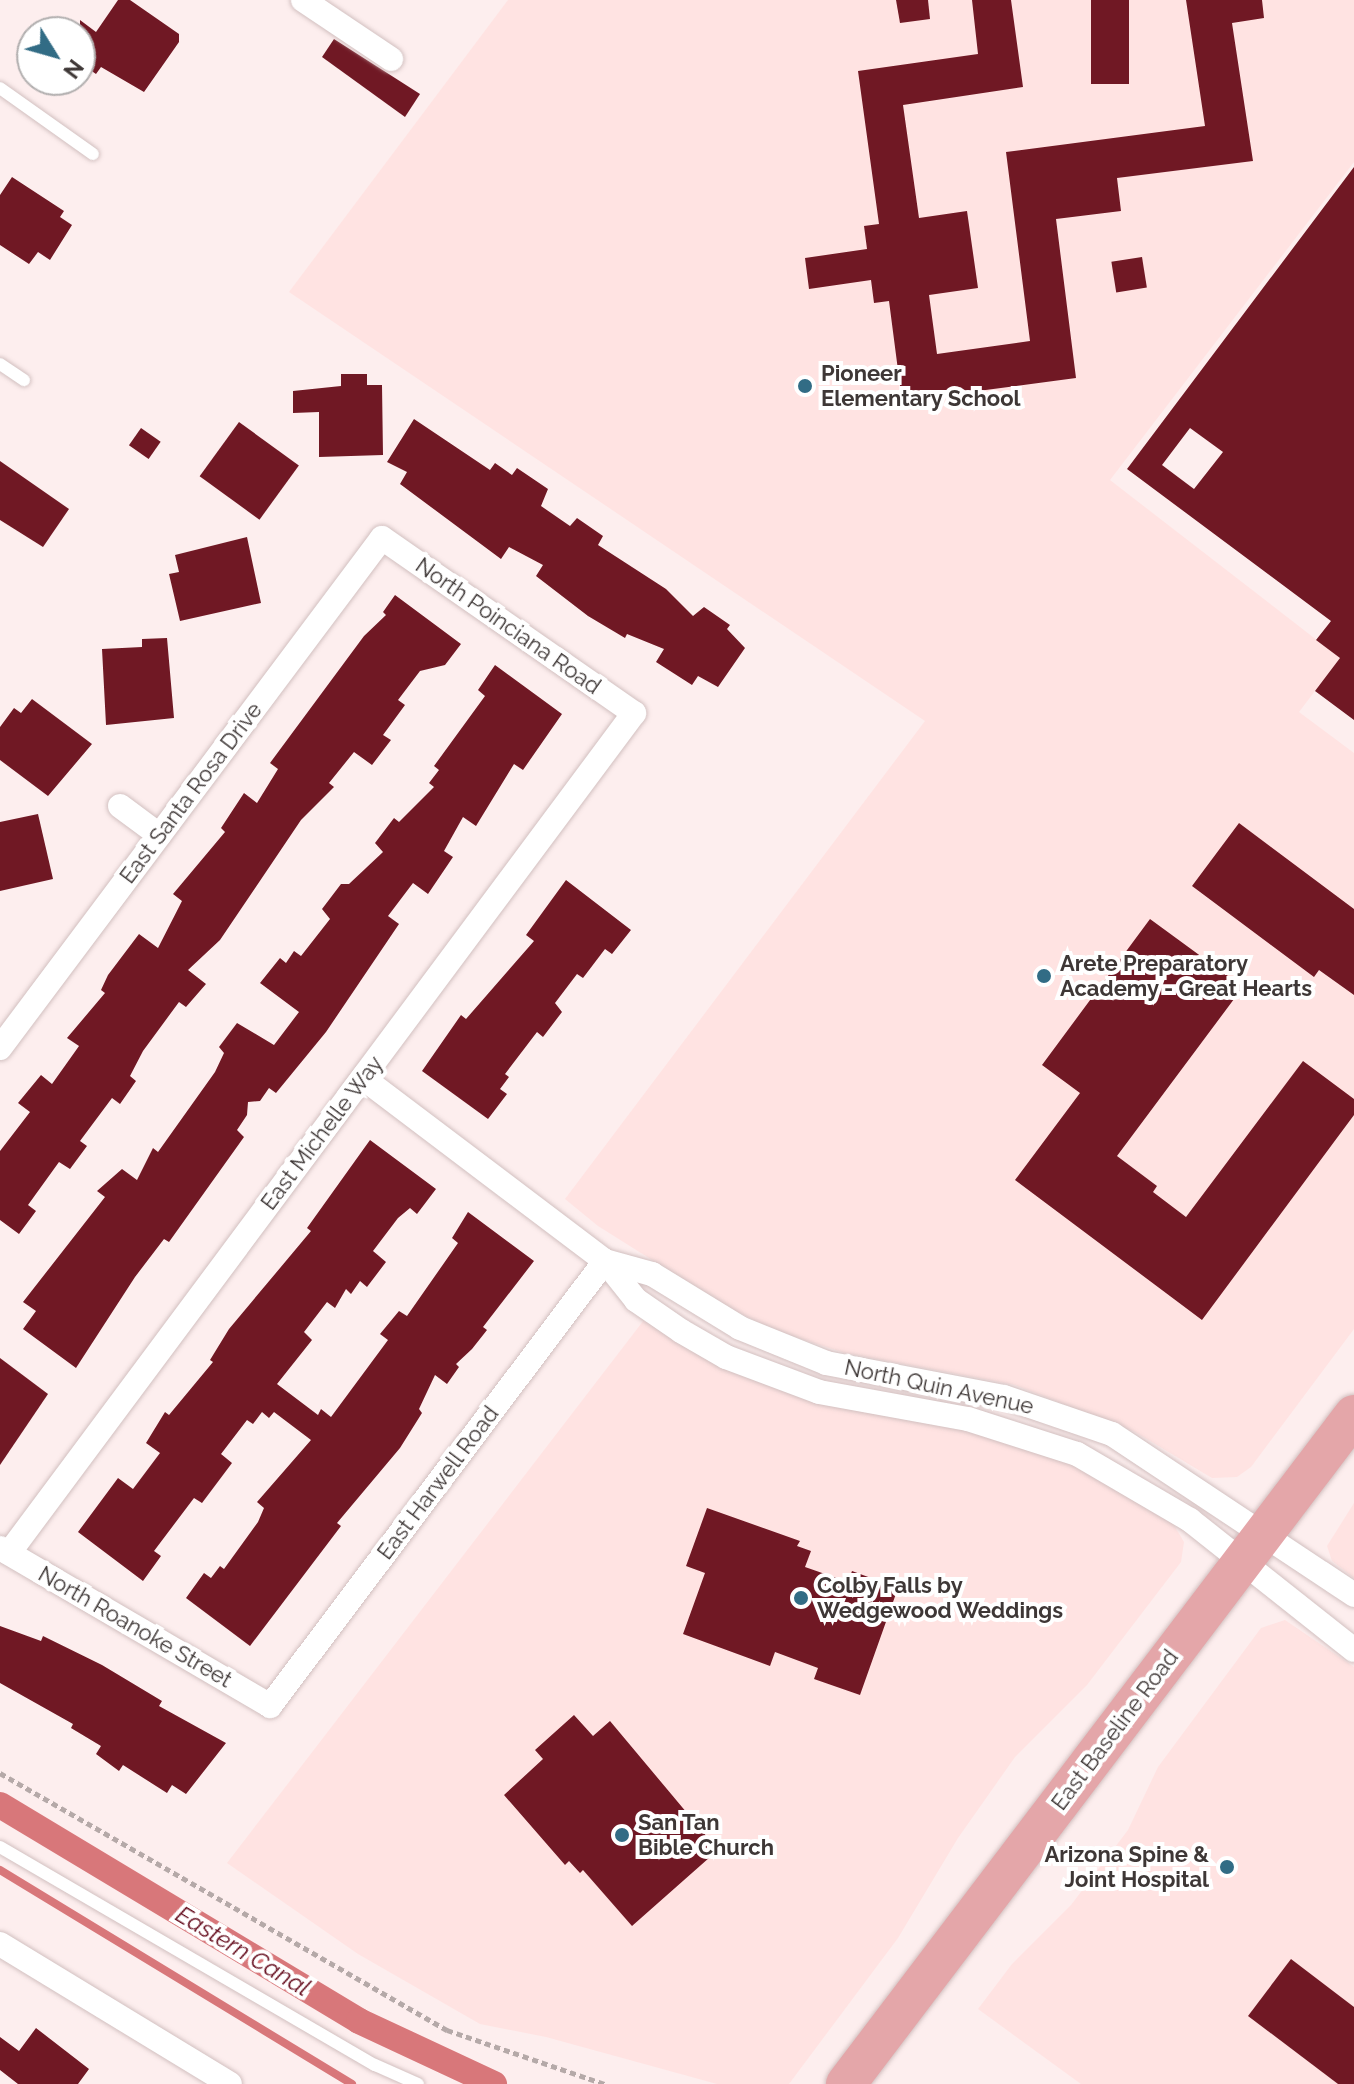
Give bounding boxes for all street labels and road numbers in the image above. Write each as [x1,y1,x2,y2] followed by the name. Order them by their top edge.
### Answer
[410,552,606,700] street label: North Poinciana Road
[114,697,268,889] street label: East Santa Rosa Drive
[255,1050,389,1216] street label: East Michelle Way
[842,1354,1036,1420] street label: North Quin Avenue
[372,1401,504,1565] street label: East Harwell Road
[34,1561,236,1693] street label: North Roanoke Street
[1046,1645,1184,1815] street label: East Baseline Road

